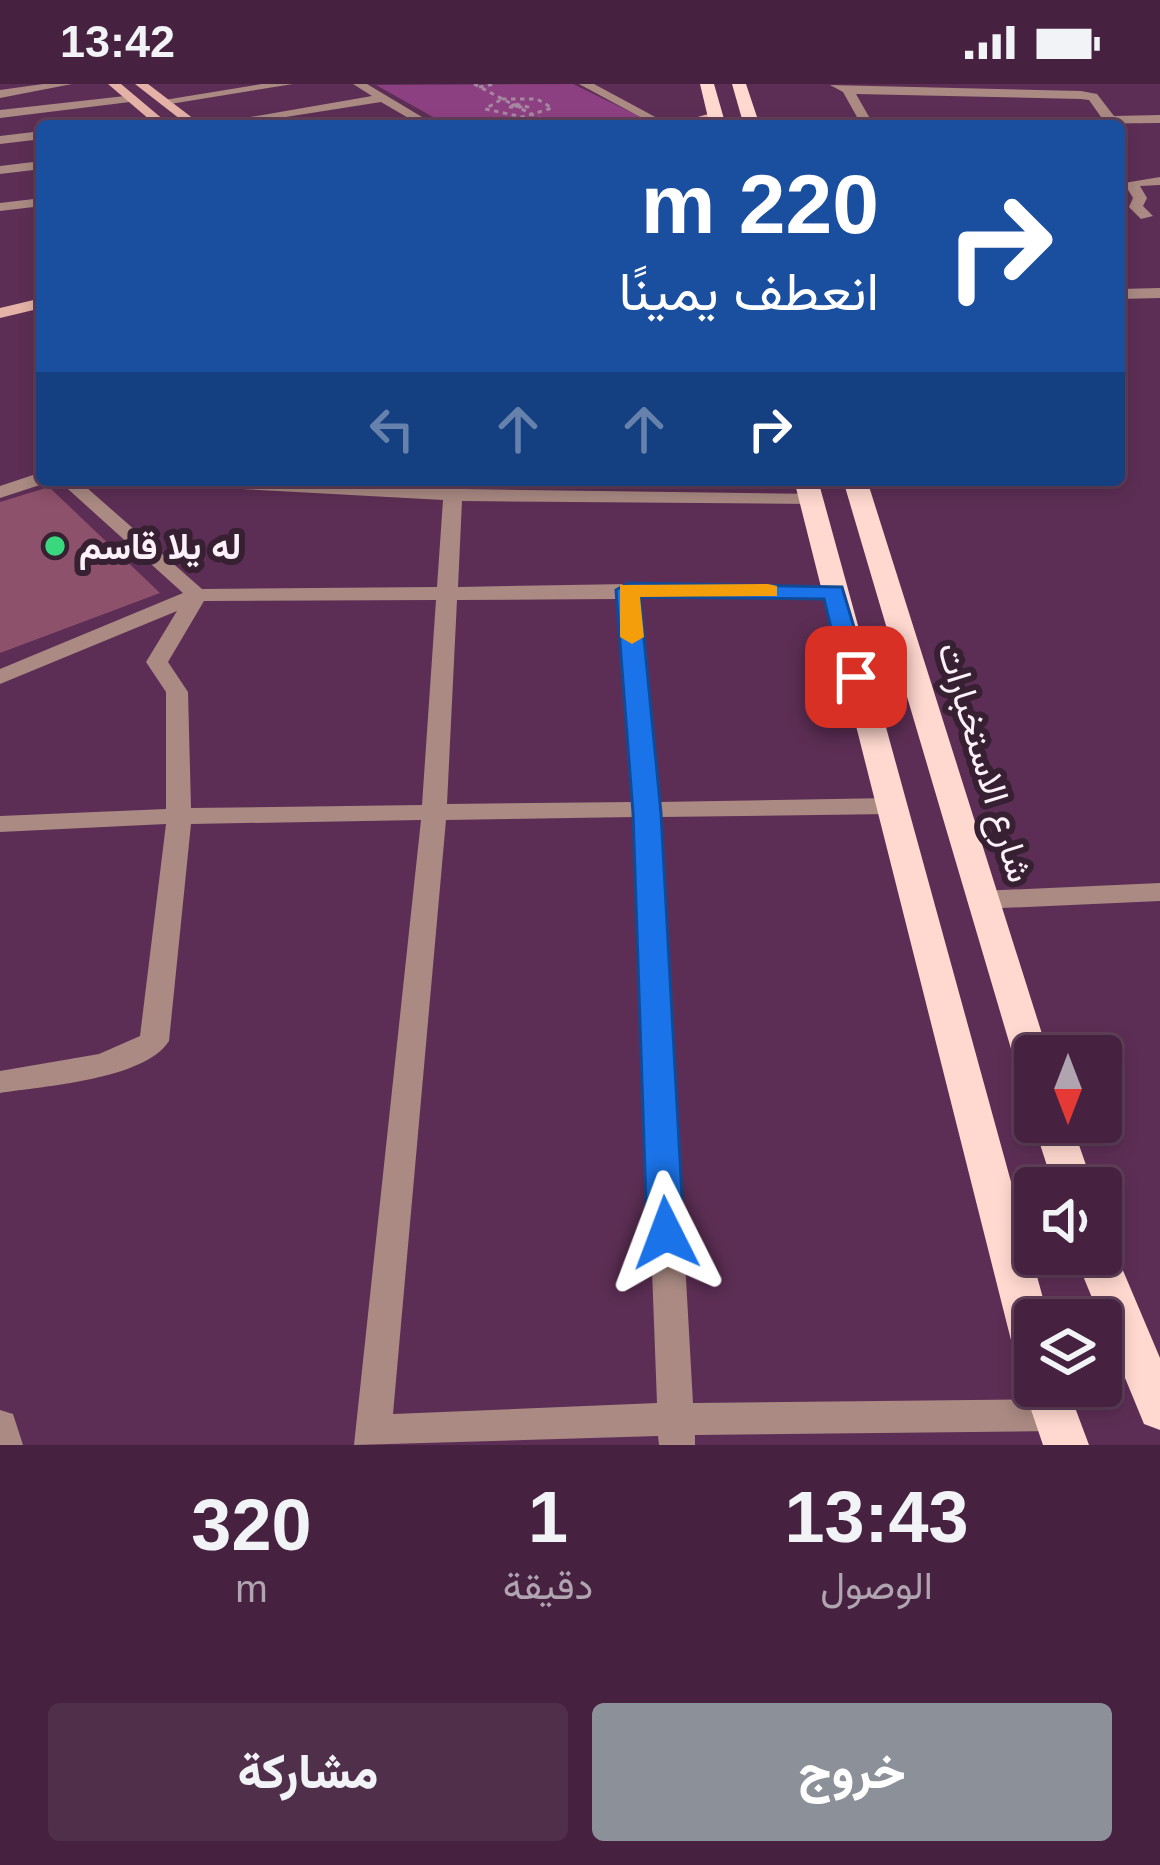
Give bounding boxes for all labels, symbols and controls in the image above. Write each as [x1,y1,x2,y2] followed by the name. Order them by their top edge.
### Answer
[60,16,175,67] text: 13:42
[641,157,879,251] text: 220 m
[921,168,1077,324] icon: right
[619,261,879,321] text: انعطف يمينًا
[359,396,425,462] icon: left
[485,396,551,462] icon: ahead
[611,396,677,462] icon: ahead
[737,396,803,462] icon: right
[79,526,241,570] place label: له يلا قاسم
[42,533,68,559] marker: له يلا قاسم
[805,626,907,728] pin
[926,637,1041,888] street label: شارع الاستخبارات
[823,644,889,710] icon: arrive
[1014,1035,1122,1143] north arrow
[1014,1035,1122,1407] map controls
[1014,1167,1122,1275] button: sound
[603,1170,729,1296] position arrow
[1014,1299,1122,1407] button: layers
[528,1477,568,1557] text: 1
[784,1477,969,1557] text: 13:43
[191,1485,312,1565] text: 320
[503,1564,593,1607] text: دقيقة
[820,1564,933,1607] text: الوصول
[235,1567,268,1610] text: m
[48,1703,568,1841] button: مشاركة
[592,1703,1112,1841] button: خروج

